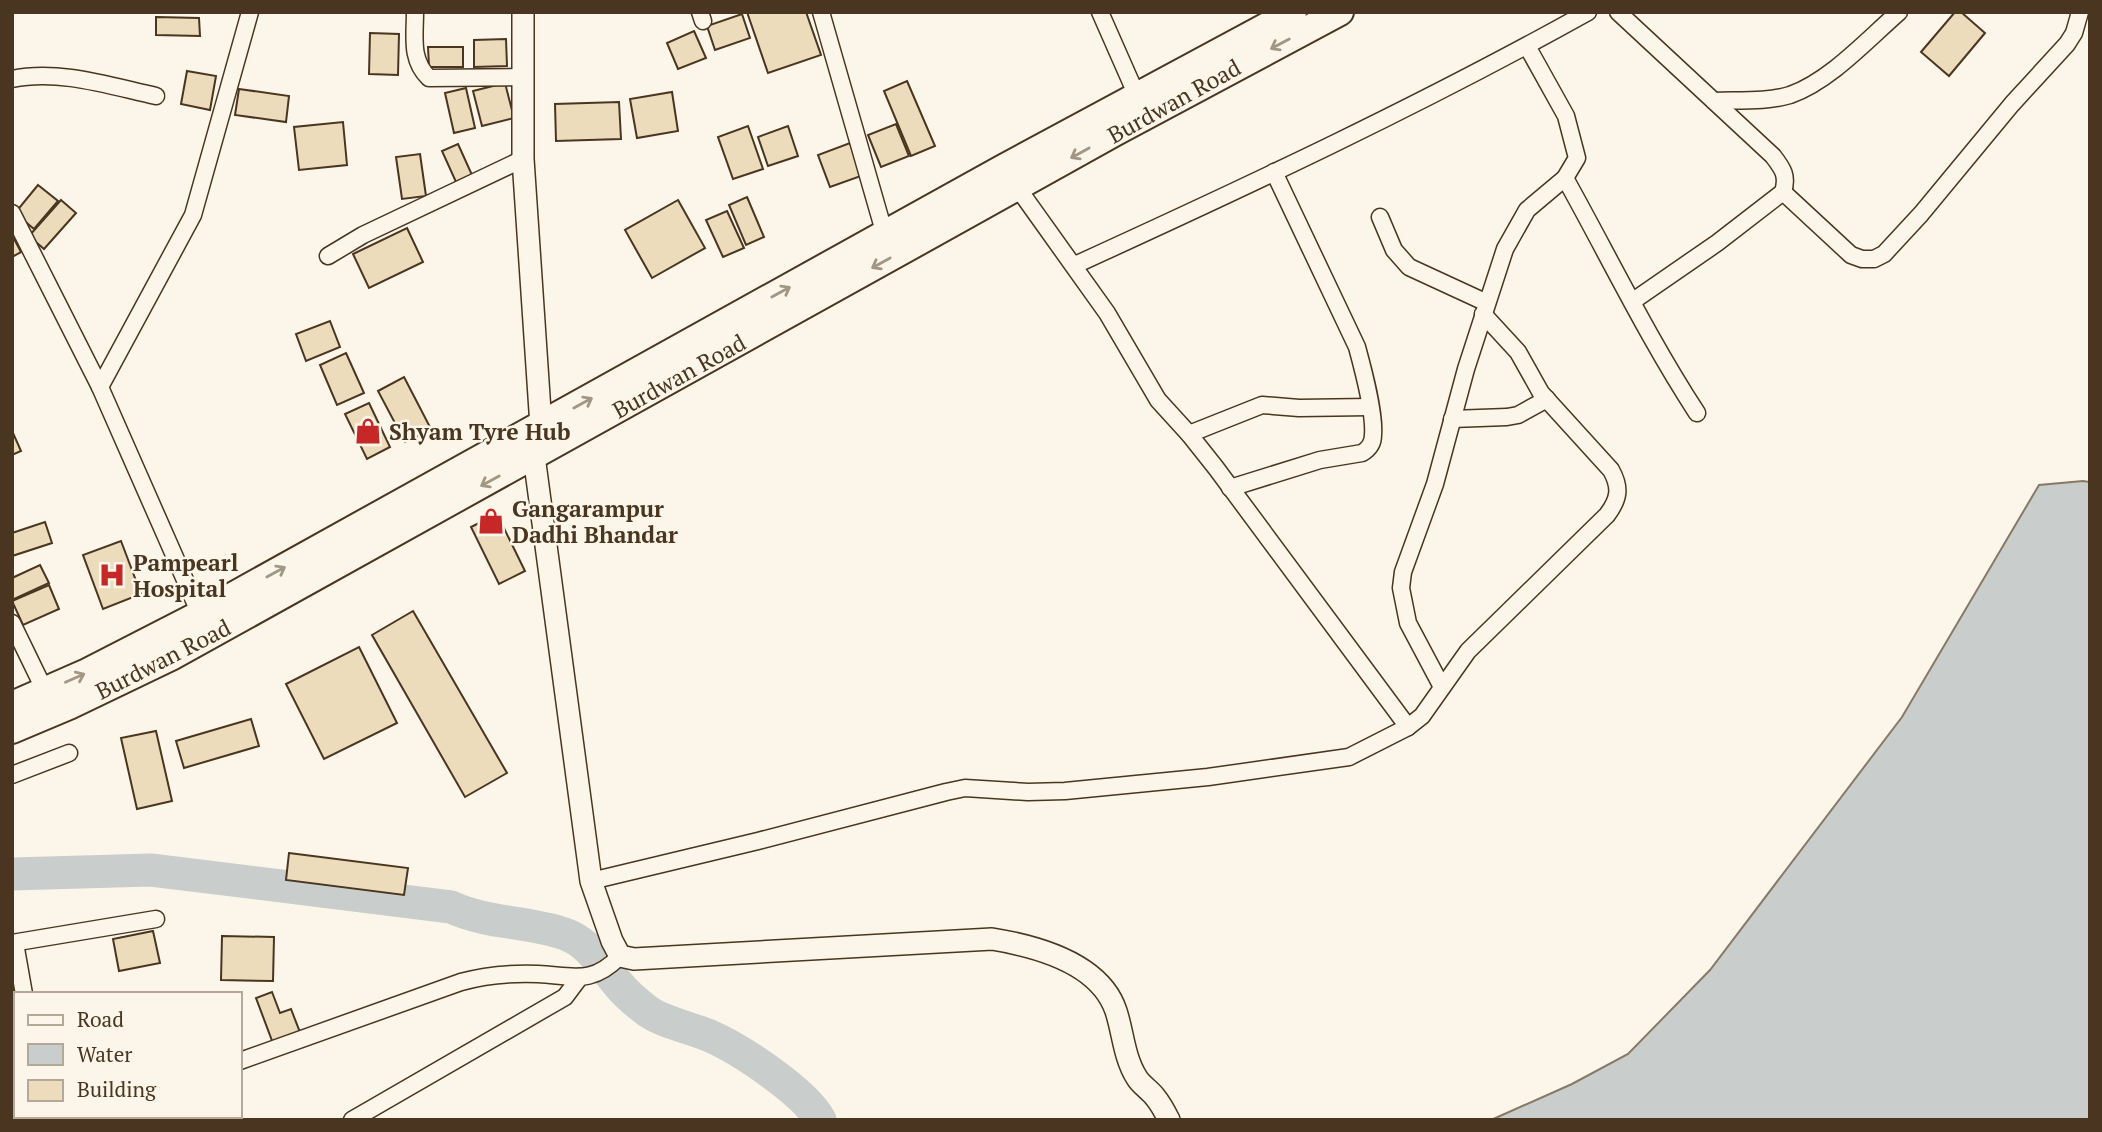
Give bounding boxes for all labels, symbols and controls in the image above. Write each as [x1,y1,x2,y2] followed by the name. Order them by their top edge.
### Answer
[1270,37,1291,51] one-way arrow
[1102,51,1246,150] street label: Burdwan Road
[1070,146,1091,160] one-way arrow
[872,256,892,270] one-way arrow
[771,285,791,299] one-way arrow
[607,326,751,425] street label: Burdwan Road
[572,396,592,410] one-way arrow
[353,416,383,446] shop icon: Shyam Tyre Hub
[389,416,570,447] place label: Shyam Tyre Hub
[480,474,500,488] one-way arrow
[512,493,678,550] place label: Gangarampur Dadhi Bhandar
[476,506,506,536] shop icon: Gangarampur Dadhi Bhandar
[133,547,239,604] place label: Pampearl Hospital
[97,560,127,590] hospital icon: Pampearl Hospital
[265,565,286,578] one-way arrow
[90,612,236,706] street label: Burdwan Road
[64,671,85,684] one-way arrow
[14,992,242,1118] legend
[77,1005,124,1033] text: Road
[77,1040,132,1068] text: Water
[77,1075,157,1103] text: Building

